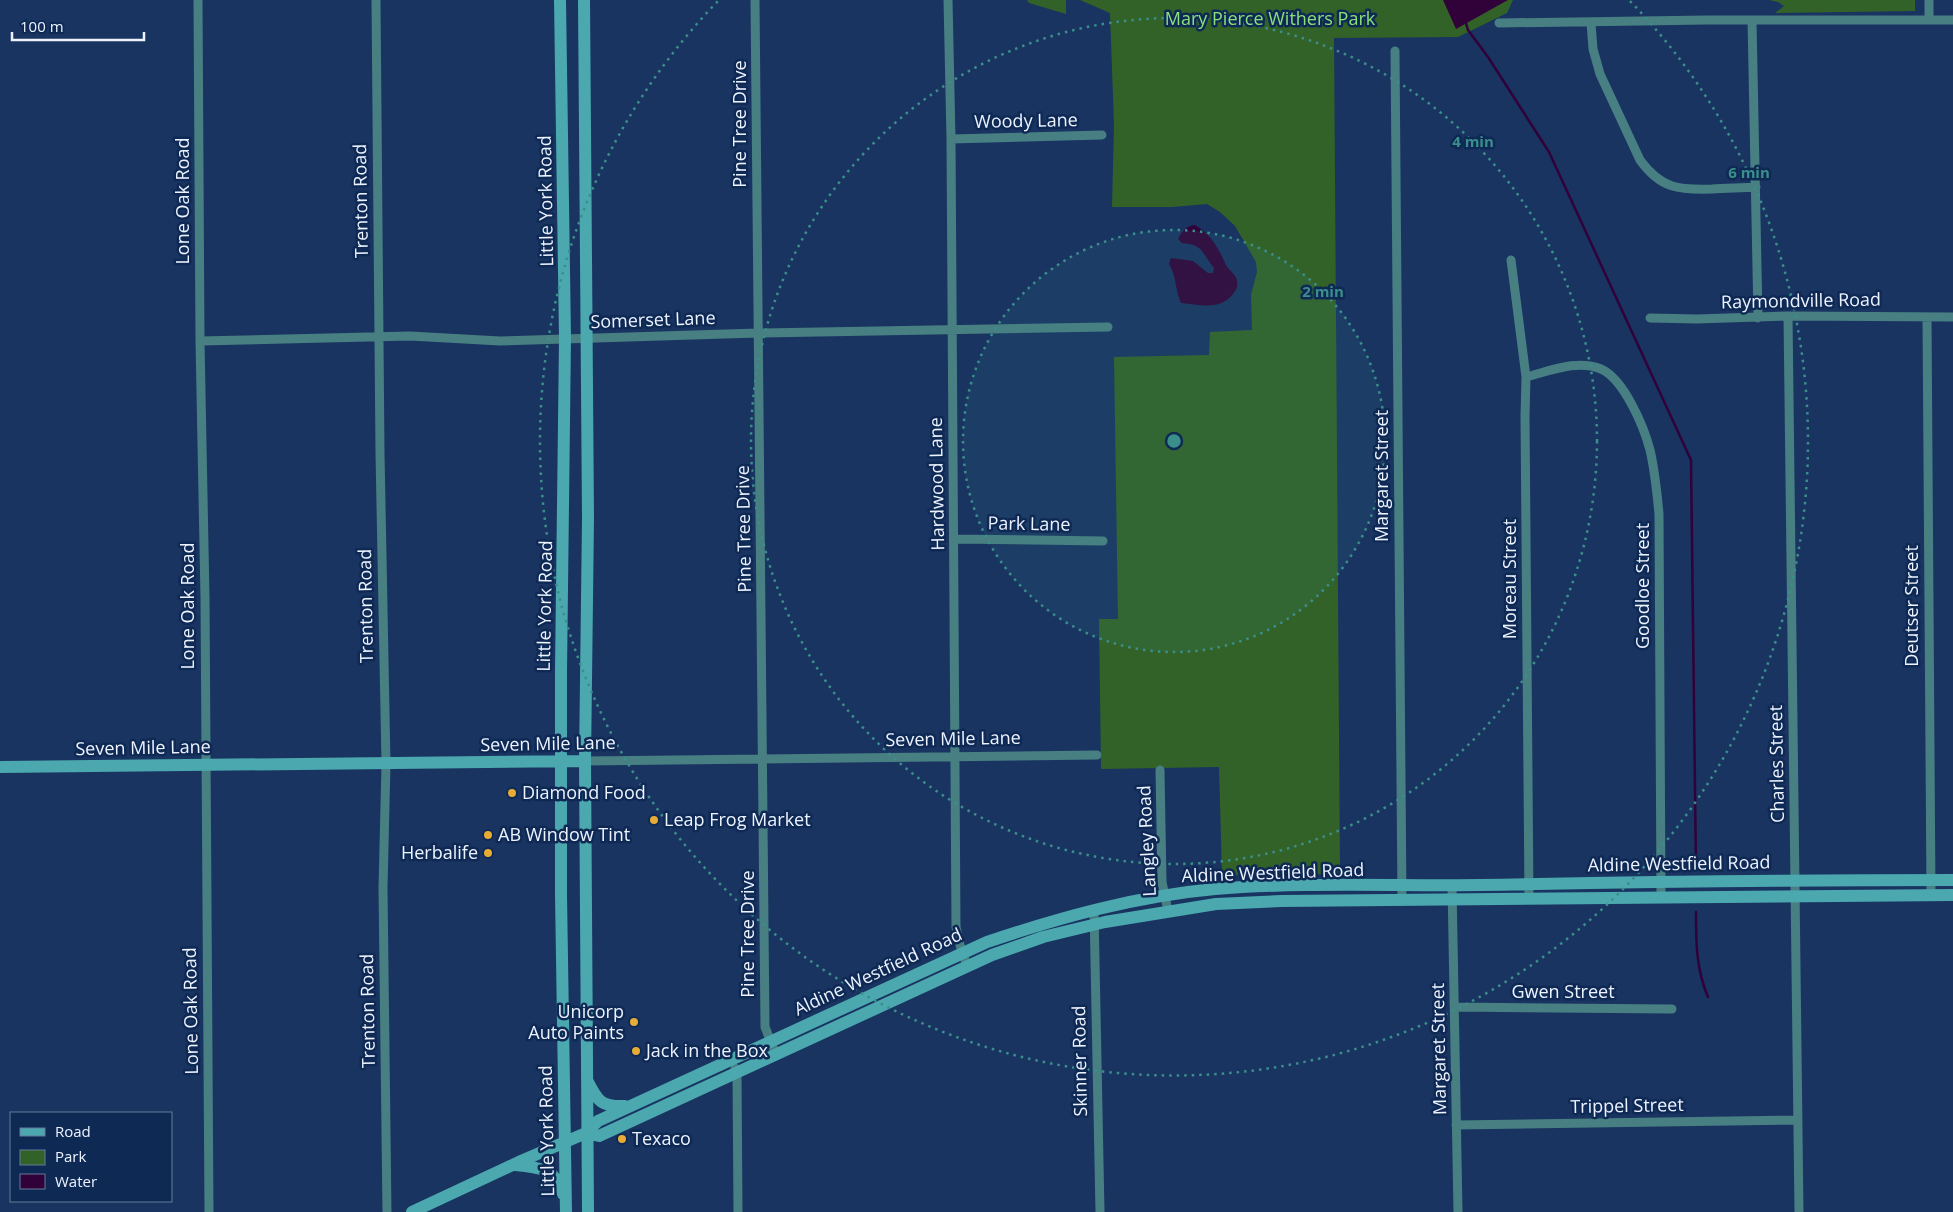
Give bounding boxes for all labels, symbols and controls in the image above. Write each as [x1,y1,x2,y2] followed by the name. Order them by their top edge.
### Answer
[1165,6,1376,30] park label: Mary Pierce Withers Park
[12,10,145,42] scale bar
[20,16,64,36] text: 100 m
[727,60,751,188] street label: Pine Tree Drive
[974,107,1078,133] street label: Woody Lane
[1452,131,1494,151] text: 4 min
[532,135,558,267] street label: Little York Road
[170,137,194,265] street label: Lone Oak Road
[347,144,373,258] street label: Trenton Road
[1728,162,1770,182] text: 6 min
[1302,281,1344,301] text: 2 min
[1721,287,1881,313] street label: Raymondville Road
[590,305,716,333] street label: Somerset Lane
[1369,410,1393,542] street label: Margaret Street
[923,417,949,551] street label: Hardwood Lane
[1165,432,1183,450] centre of rings
[730,465,756,593] street label: Pine Tree Drive
[987,510,1071,536] street label: Park Lane
[1497,519,1521,639] street label: Moreau Street
[1630,523,1654,649] street label: Goodloe Street
[531,540,557,672] street label: Little York Road
[175,542,199,670] street label: Lone Oak Road
[1899,545,1923,667] street label: Deutser Street
[352,549,378,663] street label: Trenton Road
[1763,705,1789,823] street label: Charles Street
[885,725,1021,751] street label: Seven Mile Lane
[480,730,616,756] street label: Seven Mile Lane
[75,734,211,760] street label: Seven Mile Lane
[522,780,646,804] place label: Diamond Food
[1131,785,1161,897] street label: Langley Road
[506,787,518,799] marker: Diamond Food
[664,807,811,831] place label: Leap Frog Market
[648,814,660,826] marker: Leap Frog Market
[498,822,630,846] place label: AB Window Tint
[482,829,494,841] marker: AB Window Tint
[401,840,478,864] place label: Herbalife
[482,847,494,859] marker: Herbalife
[1587,849,1771,877] street label: Aldine Westfield Road
[1181,857,1365,887] street label: Aldine Westfield Road
[735,870,759,998] street label: Pine Tree Drive
[790,922,966,1021] street label: Aldine Westfield Road
[177,947,203,1075] street label: Lone Oak Road
[354,954,380,1068] street label: Trenton Road
[1511,979,1615,1003] street label: Gwen Street
[1425,983,1451,1115] street label: Margaret Street
[528,999,624,1044] place label: Unicorp Auto Paints
[1066,1005,1092,1117] street label: Skinner Road
[628,1016,640,1028] marker: Unicorp Auto Paints
[644,1038,769,1062] place label: Jack in the Box
[630,1045,642,1057] marker: Jack in the Box
[533,1065,559,1197] street label: Little York Road
[1570,1092,1684,1118] street label: Trippel Street
[10,1112,172,1202] legend
[55,1121,91,1141] text: Road
[632,1126,691,1150] place label: Texaco
[616,1133,628,1145] marker: Texaco
[55,1146,86,1166] text: Park
[55,1171,97,1191] text: Water

